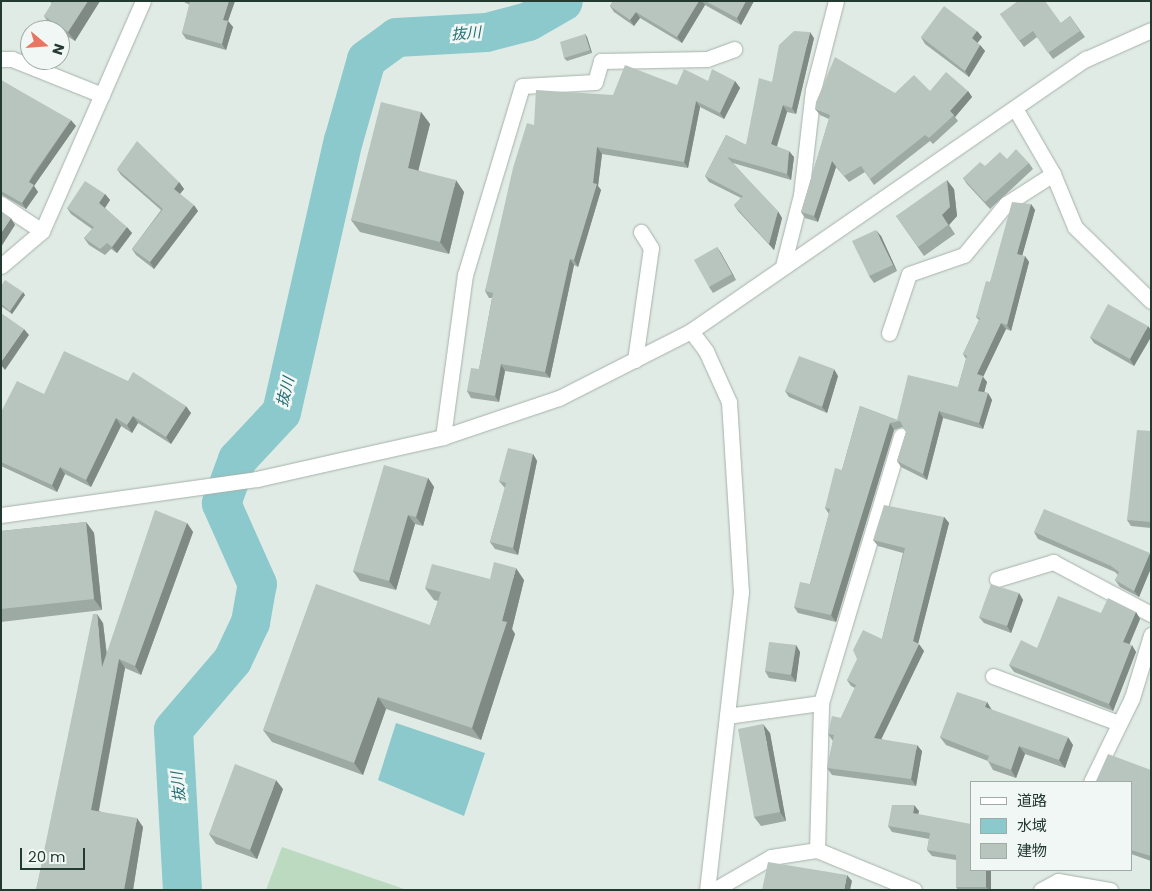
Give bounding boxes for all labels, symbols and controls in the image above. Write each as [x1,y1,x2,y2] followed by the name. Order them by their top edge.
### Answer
[20,20,70,70] north arrow
[450,23,482,43] water label: 抜川
[47,41,69,57] text: N
[273,375,297,409] water label: 抜川
[168,771,188,803] water label: 抜川
[970,781,1132,871] legend
[1017,790,1047,811] text: 道路
[1017,815,1047,836] text: 水域
[22,838,88,870] scale bar
[1017,840,1047,861] text: 建物
[28,846,66,867] text: 20 m

